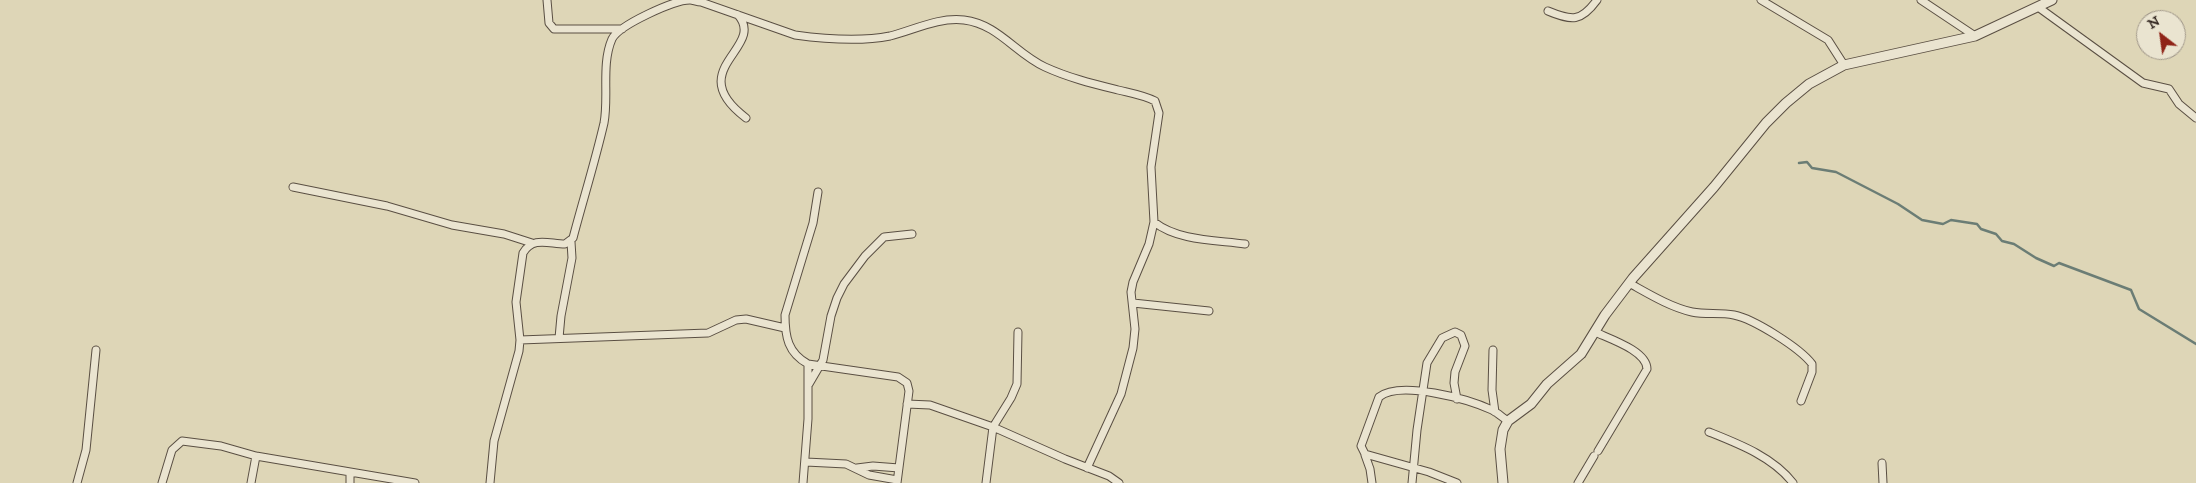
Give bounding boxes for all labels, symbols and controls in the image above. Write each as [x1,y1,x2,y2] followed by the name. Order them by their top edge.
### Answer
[2136,10,2186,60] north arrow
[2145,12,2163,34] text: N

